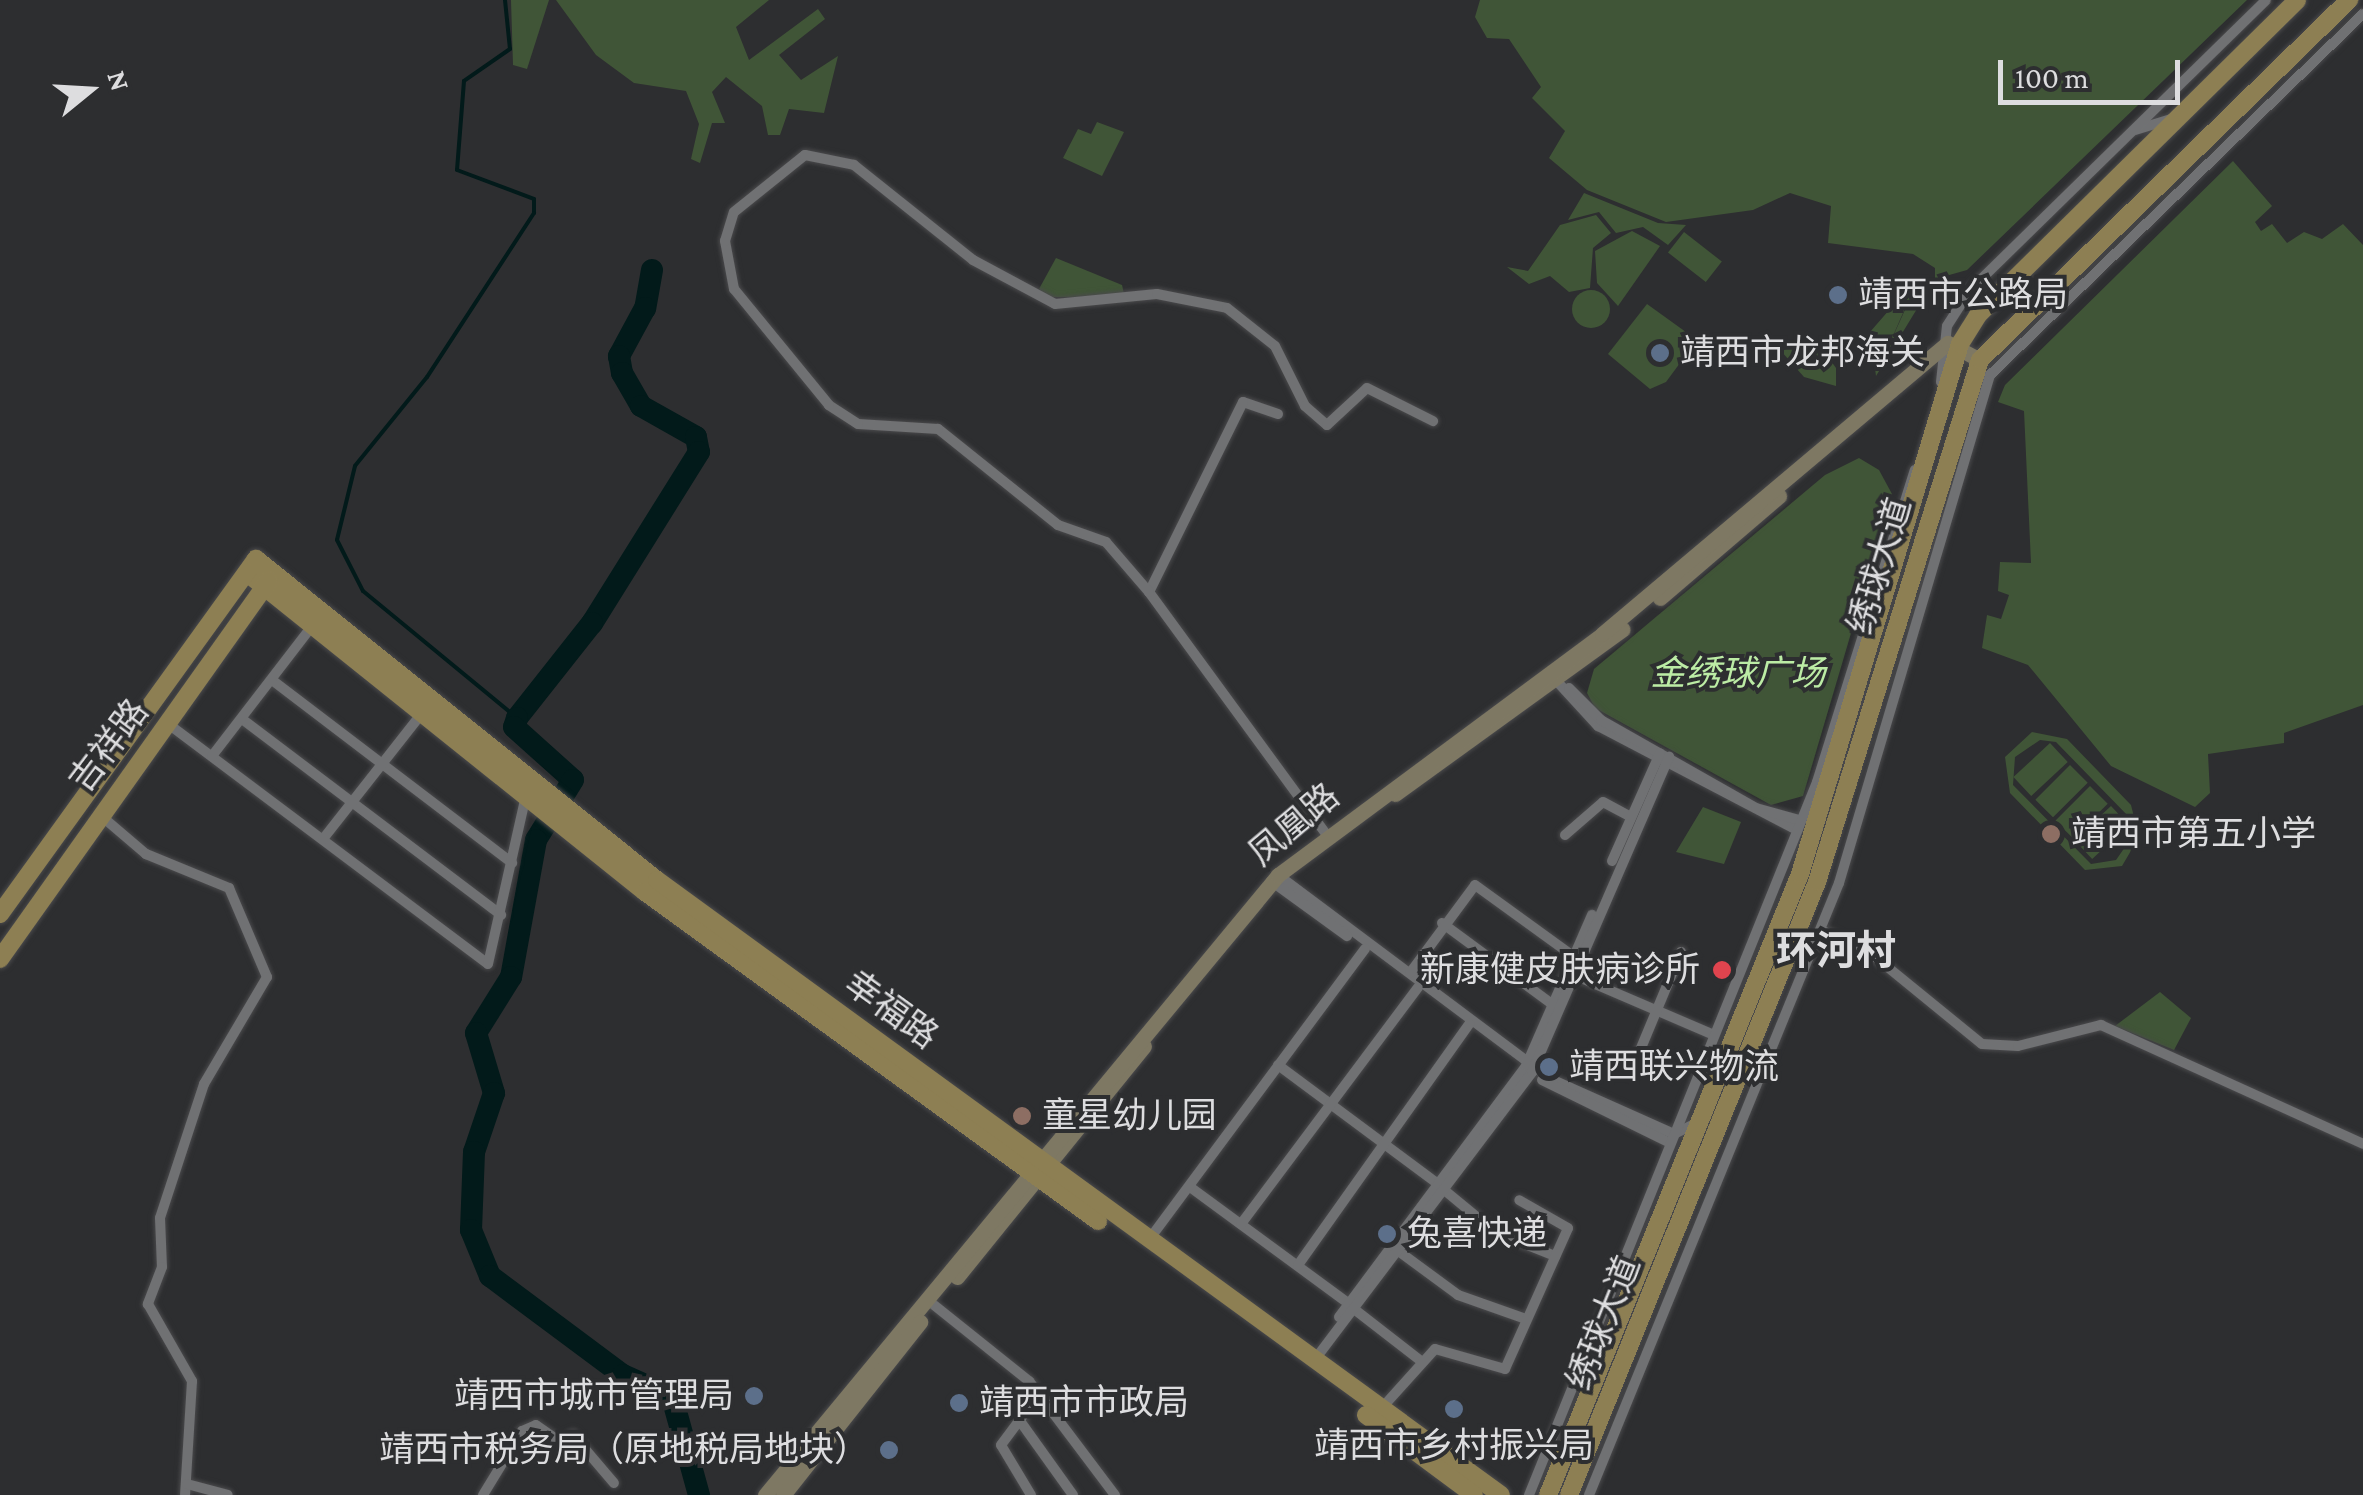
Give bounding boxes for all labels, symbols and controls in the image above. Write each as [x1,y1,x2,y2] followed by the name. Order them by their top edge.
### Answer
[40,40,140,140] north arrow
[2003,40,2186,102] scale bar
[2015,61,2089,94] text: 100 m
[101,67,137,94] text: N
[1858,274,2068,316] place label: 靖西市公路局
[1827,284,1849,306] marker: 靖西市公路局
[1680,332,1925,374] place label: 靖西市龙邦海关
[1649,342,1671,364] marker: 靖西市龙邦海关
[1839,493,1921,639] street label: 绣球大道
[1651,653,1825,695] park label: 金绣球广场
[61,691,157,801] street label: 吉祥路
[1240,775,1348,875] street label: 凤凰路
[2071,813,2316,855] place label: 靖西市第五小学
[2040,823,2062,845] marker: 靖西市第五小学
[1776,927,1896,975] district label: 环河村
[1420,949,1700,991] place label: 新康健皮肤病诊所
[1709,957,1735,983] marker: 新康健皮肤病诊所
[836,962,946,1058] street label: 幸福路
[1569,1046,1779,1088] place label: 靖西联兴物流
[1538,1056,1560,1078] marker: 靖西联兴物流
[1042,1095,1217,1137] place label: 童星幼儿园
[1011,1105,1033,1127] marker: 童星幼儿园
[1407,1213,1547,1255] place label: 兔喜快递
[1376,1223,1398,1245] marker: 兔喜快递
[1558,1250,1650,1396] street label: 绣球大道
[454,1375,734,1417] place label: 靖西市城市管理局
[979,1382,1189,1424] place label: 靖西市市政局
[743,1385,765,1407] marker: 靖西市城市管理局
[948,1392,970,1414] marker: 靖西市市政局
[1443,1398,1465,1420] marker: 靖西市乡村振兴局
[1314,1425,1594,1467] place label: 靖西市乡村振兴局
[379,1429,869,1471] place label: 靖西市税务局（原地税局地块）
[878,1439,900,1461] marker: 靖西市税务局（原地税局地块）

